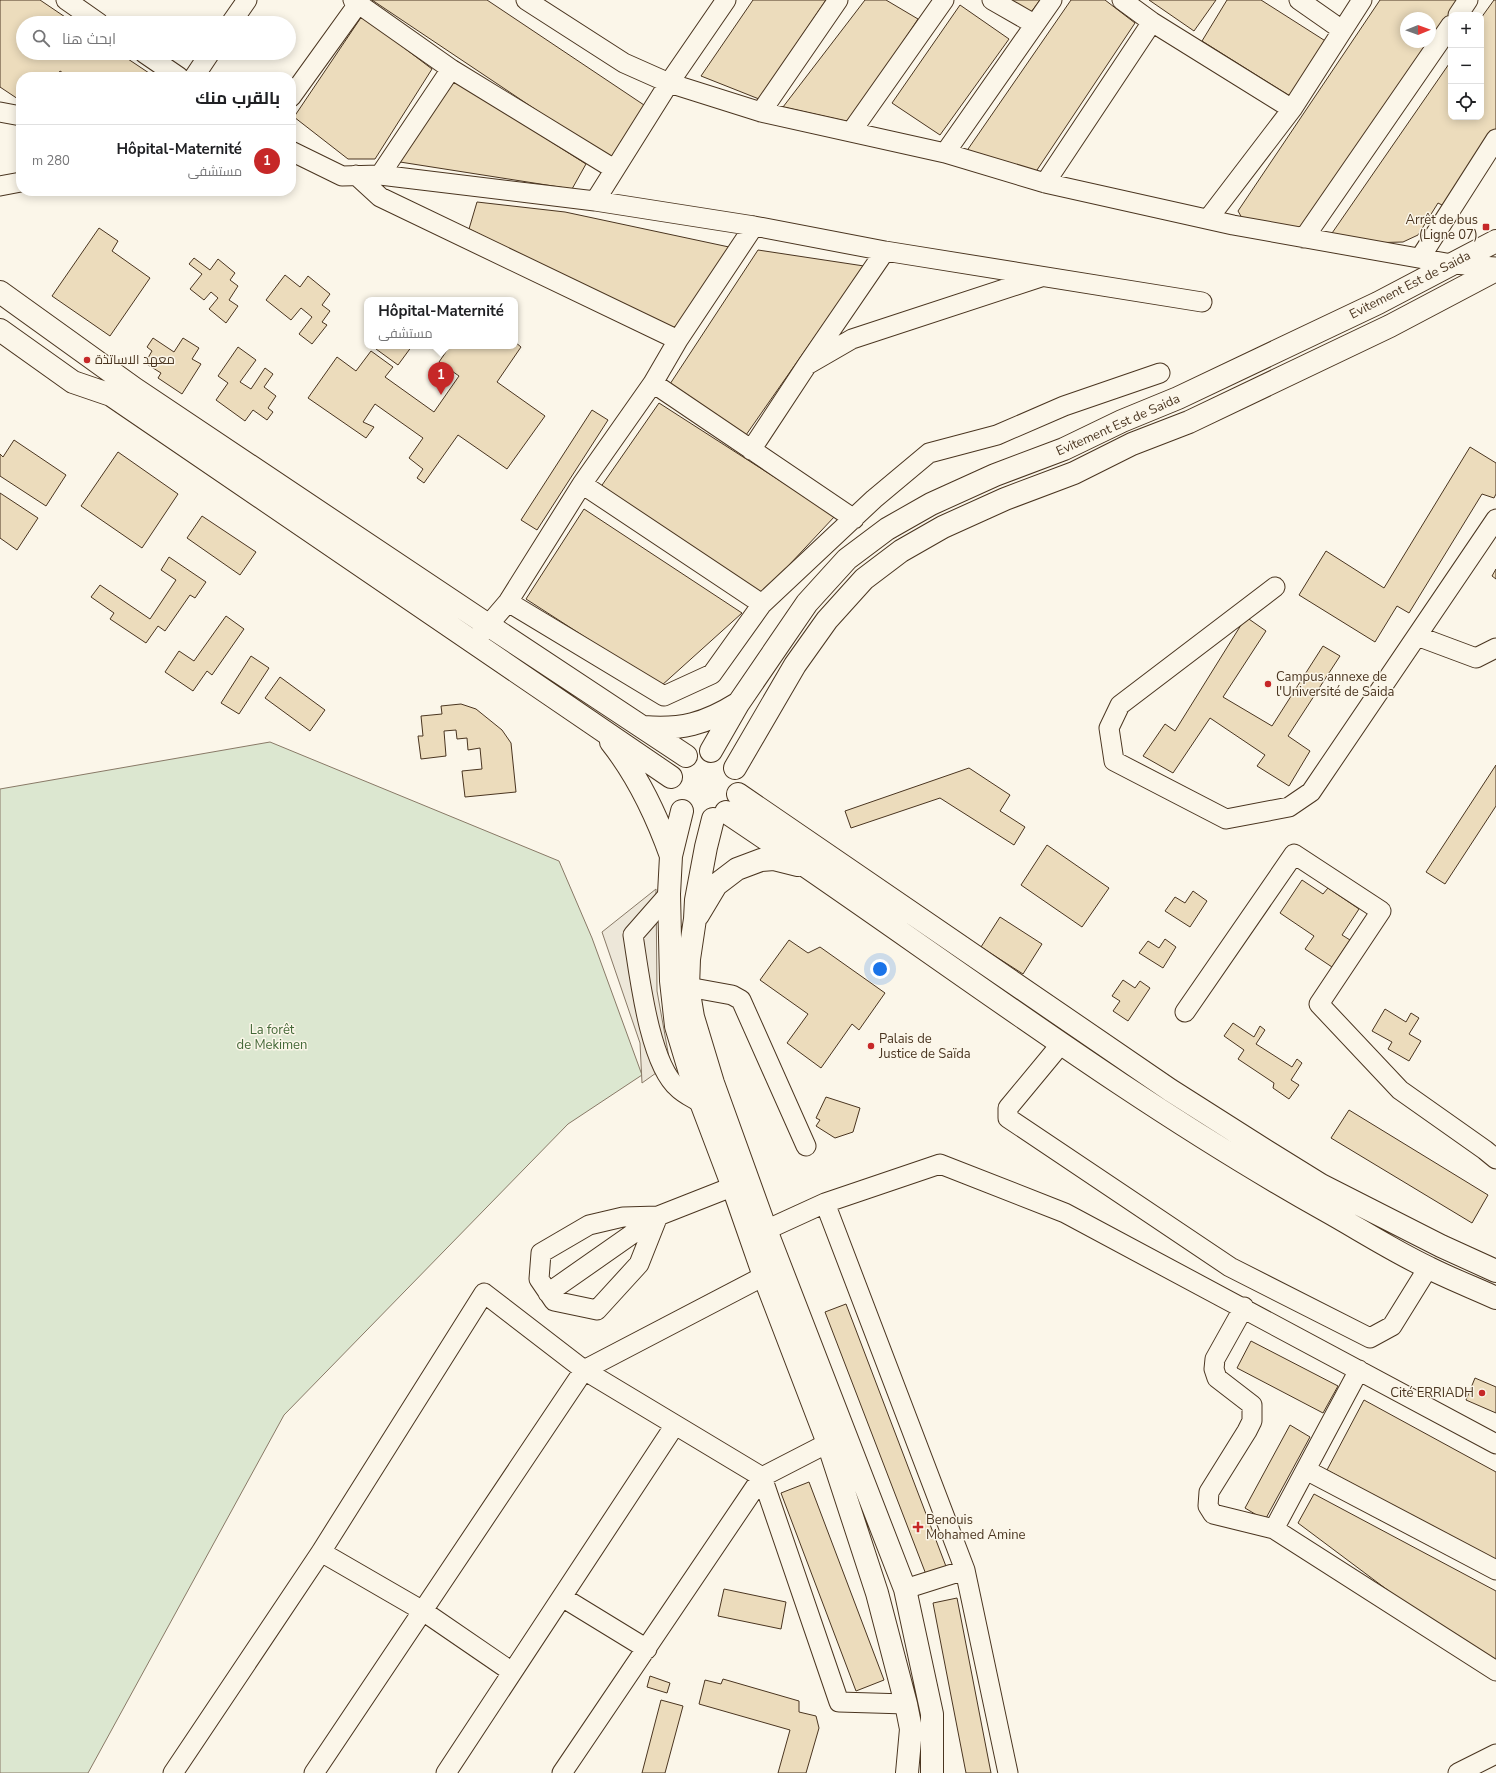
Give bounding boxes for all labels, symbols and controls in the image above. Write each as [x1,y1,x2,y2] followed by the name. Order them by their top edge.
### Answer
[1400,12,1436,48] north arrow
[1448,12,1484,120] map controls
[1448,12,1484,48] button: +
[16,16,296,60] search box
[30,27,52,49] icon: search
[62,29,116,49] text: ابحث هنا
[1448,48,1484,84] button: −
[1448,84,1484,120] button: locate
[195,87,280,110] text: بالقرب منك
[116,139,242,159] text: Hôpital-Maternité
[32,152,70,170] text: 280 m
[263,152,271,170] text: 1
[188,163,242,181] text: مستشفى
[1406,211,1478,244] place label: Arrêt de bus (Ligne 07)
[1481,222,1491,232] marker: Arrêt de bus (Ligne 07)
[1346,247,1474,323] street label: Evitement Est de Saida
[364,297,518,349] popup
[378,301,504,321] text: Hôpital-Maternité
[378,325,433,343] text: مستشفى
[95,351,175,369] place label: معهد الاساتذة
[82,355,92,365] marker: معهد الاساتذة
[428,362,454,395] pin: 1
[1053,390,1183,460] street label: Evitement Est de Saida
[1276,668,1394,701] place label: Campus annexe de l'Université de Saida
[1263,679,1273,689] marker: Campus annexe de l'Université de Saida
[870,959,890,979] your location
[237,1021,307,1054] park label: La forêt de Mekimen
[878,1030,971,1063] place label: Palais de Justice de Saïda
[866,1041,876,1051] marker: Palais de Justice de Saïda
[1390,1384,1474,1402] place label: Cité ERRIADH
[1477,1388,1487,1398] marker: Cité ERRIADH
[926,1511,1026,1544] place label: Benouis Mohamed Amine
[913,1522,923,1532] marker: Benouis Mohamed Amine

